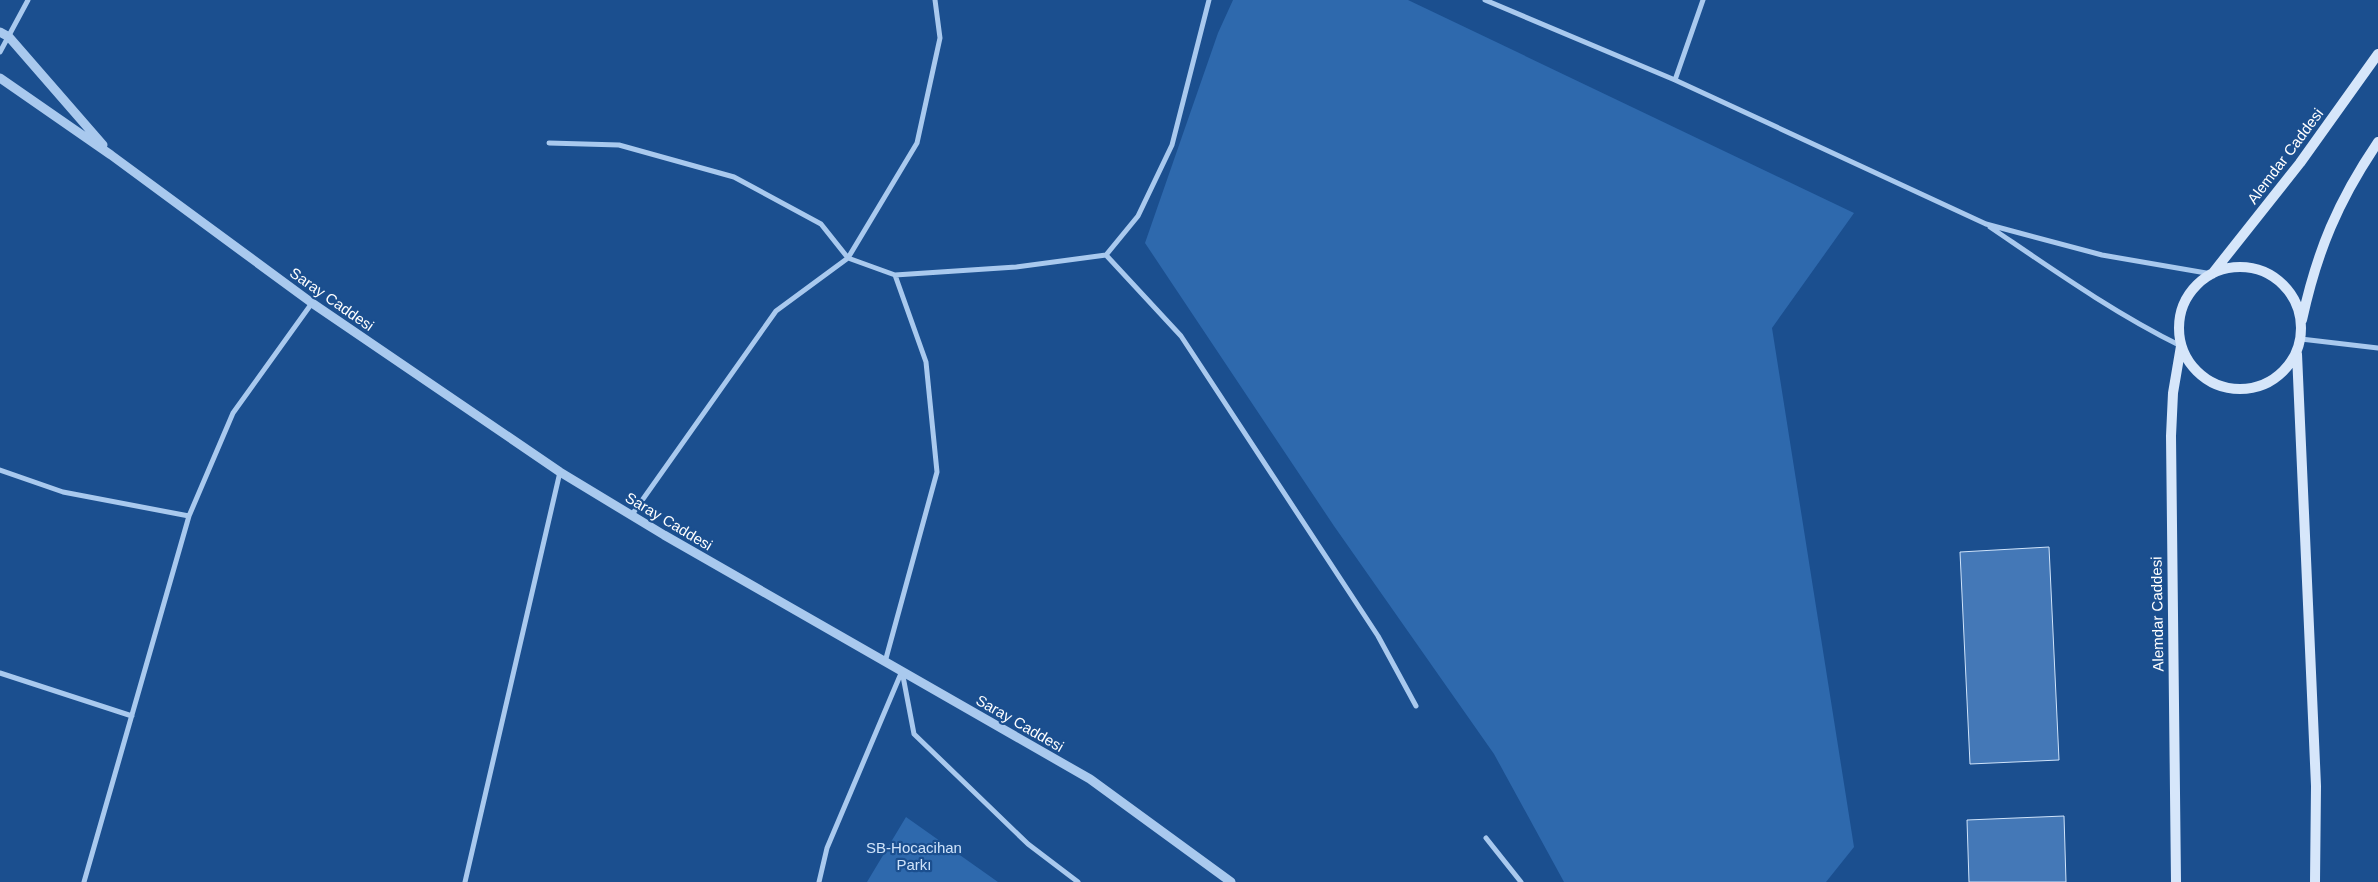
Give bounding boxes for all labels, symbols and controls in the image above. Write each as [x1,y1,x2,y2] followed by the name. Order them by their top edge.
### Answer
[2244,105,2326,207] street label: Alemdar Caddesi
[287,264,377,334] street label: Saray Caddesi
[622,488,716,554] street label: Saray Caddesi
[2147,556,2167,672] street label: Alemdar Caddesi
[973,691,1067,755] street label: Saray Caddesi
[866,839,962,873] park label: SB-Hocacihan Parkı

